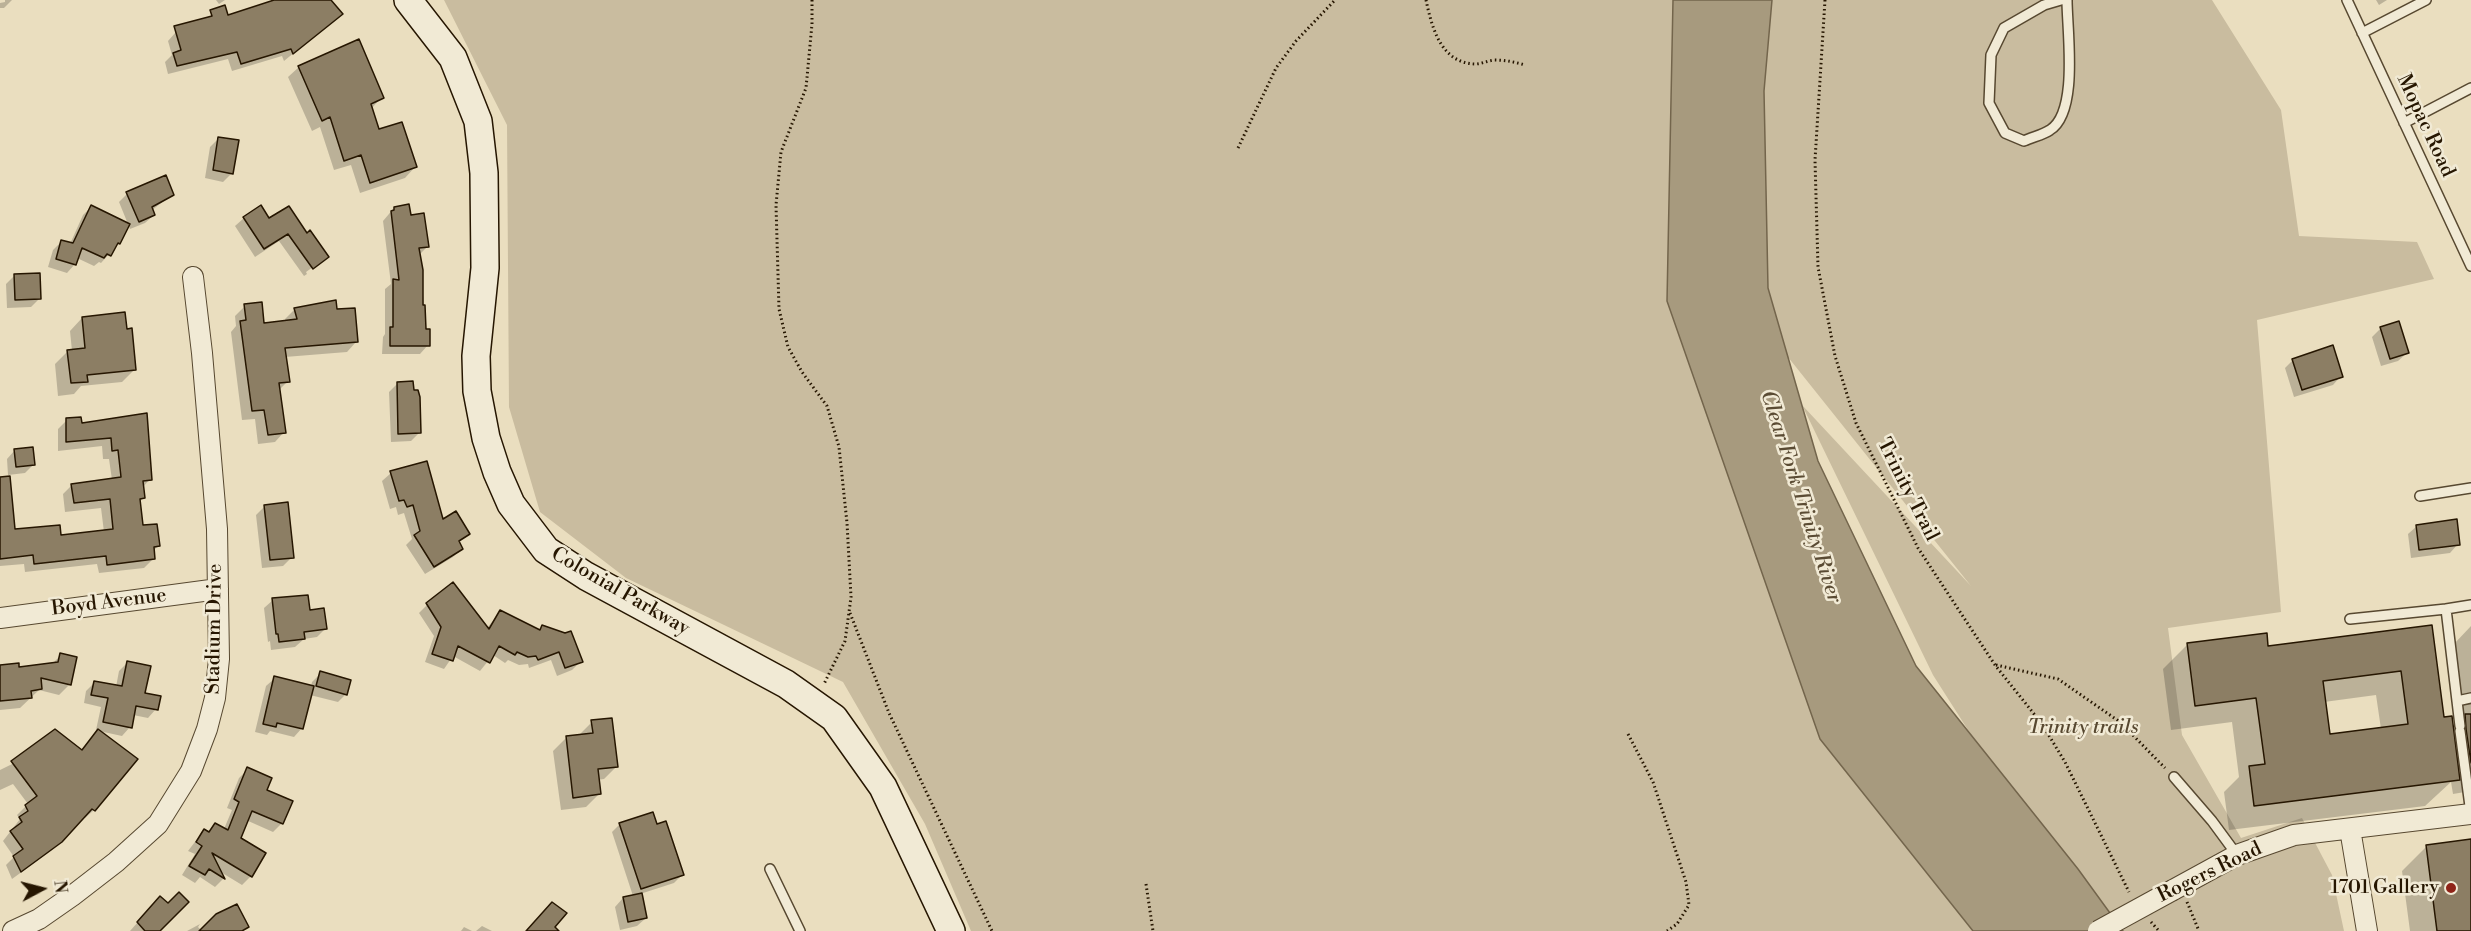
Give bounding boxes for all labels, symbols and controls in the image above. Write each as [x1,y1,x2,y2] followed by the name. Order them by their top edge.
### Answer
[2391,71,2459,181] street label: Mopac Road
[1754,388,1846,606] water label: Clear Fork Trinity River
[1871,434,1943,546] street label: Trinity Trail
[546,543,694,641] street label: Colonial Parkway
[202,563,228,695] street label: Stadium Drive
[50,584,168,622] street label: Boyd Avenue
[2027,716,2139,740] park label: Trinity trails
[2154,837,2266,909] street label: Rogers Road
[12,859,72,919] north arrow
[2331,876,2439,900] place label: 1701 Gallery
[49,879,71,894] text: N
[2444,881,2458,895] marker: 1701 Gallery

